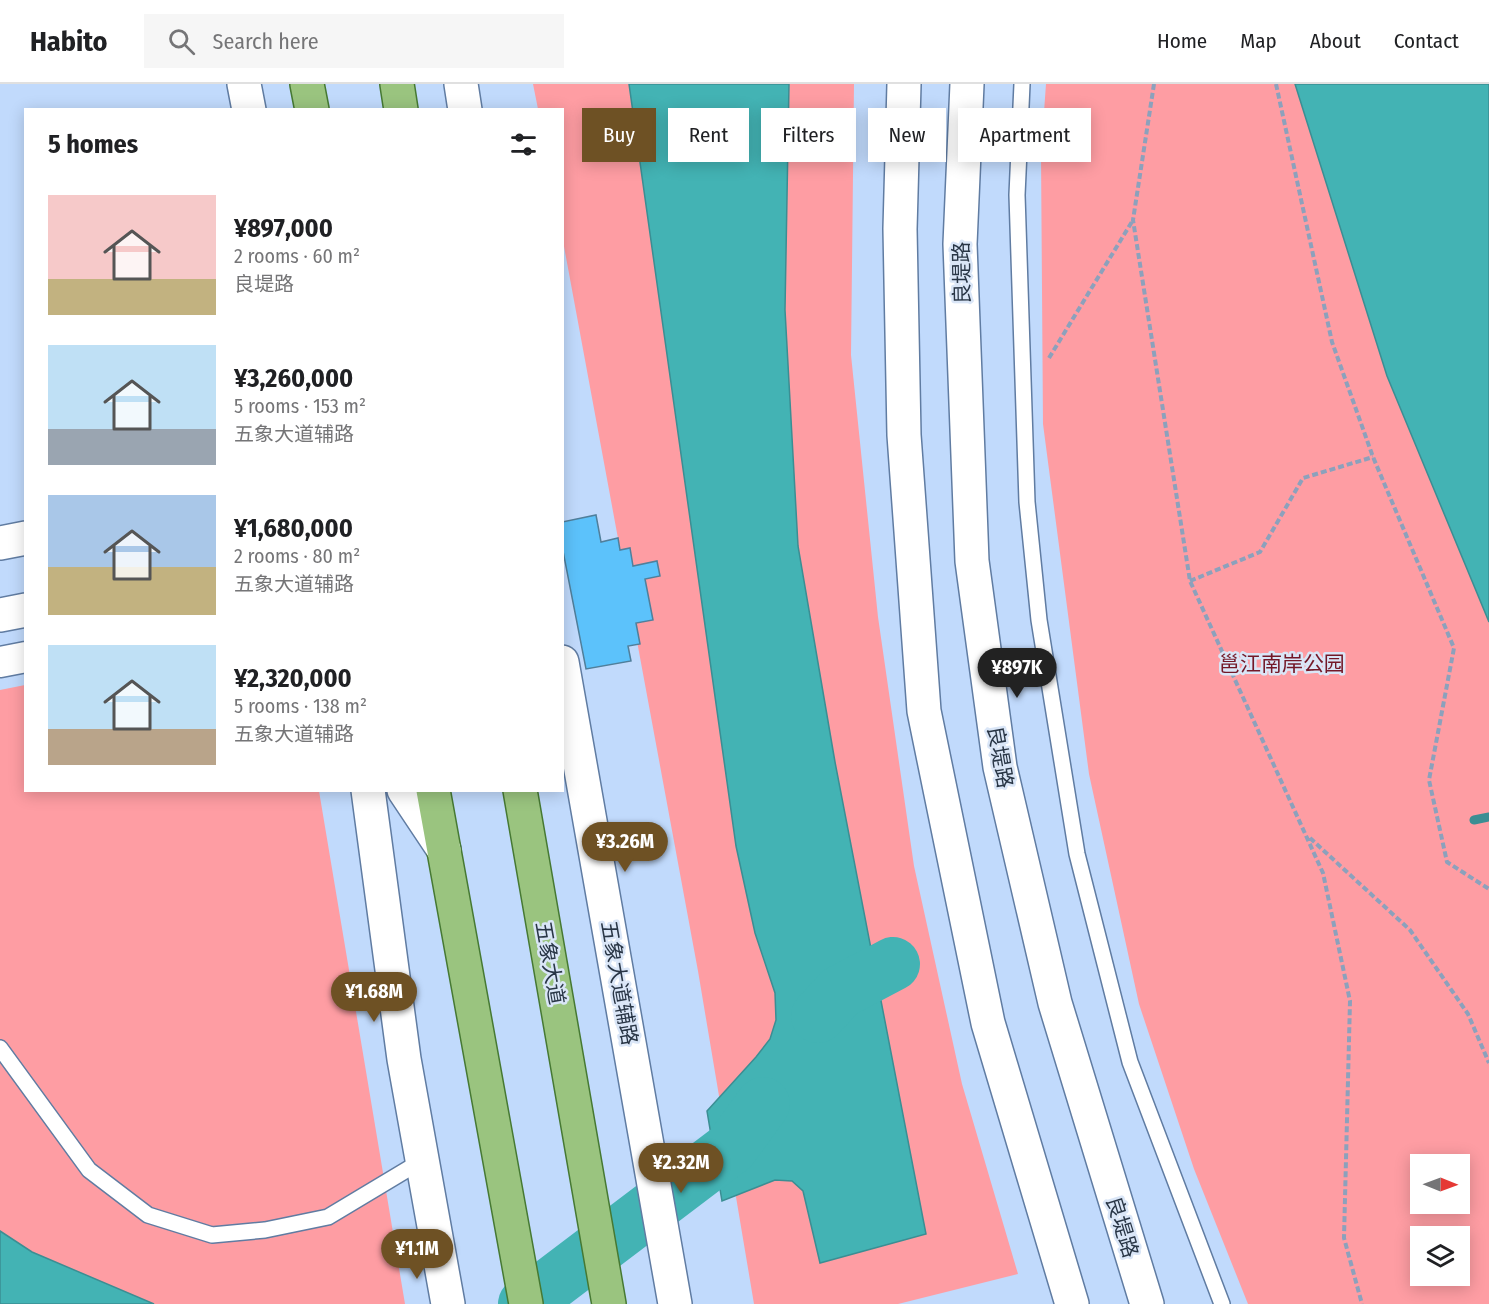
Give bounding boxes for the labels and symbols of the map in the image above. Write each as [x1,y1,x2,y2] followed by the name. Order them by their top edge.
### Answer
[948,241,976,305] street label: 良堤路
[975,648,1059,699] pin: ¥897K
[1219,651,1345,677] park label: 邕江南岸公园
[982,724,1018,790] street label: 良堤路
[576,822,674,873] pin: ¥3.26M
[530,919,570,1007] street label: 五象大道
[595,919,643,1047] street label: 五象大道辅路
[325,972,423,1023] pin: ¥1.68M
[632,1143,730,1194] pin: ¥2.32M
[1410,1154,1470,1214] north arrow
[1100,1193,1144,1261] street label: 良堤路
[375,1229,459,1280] pin: ¥1.1M

